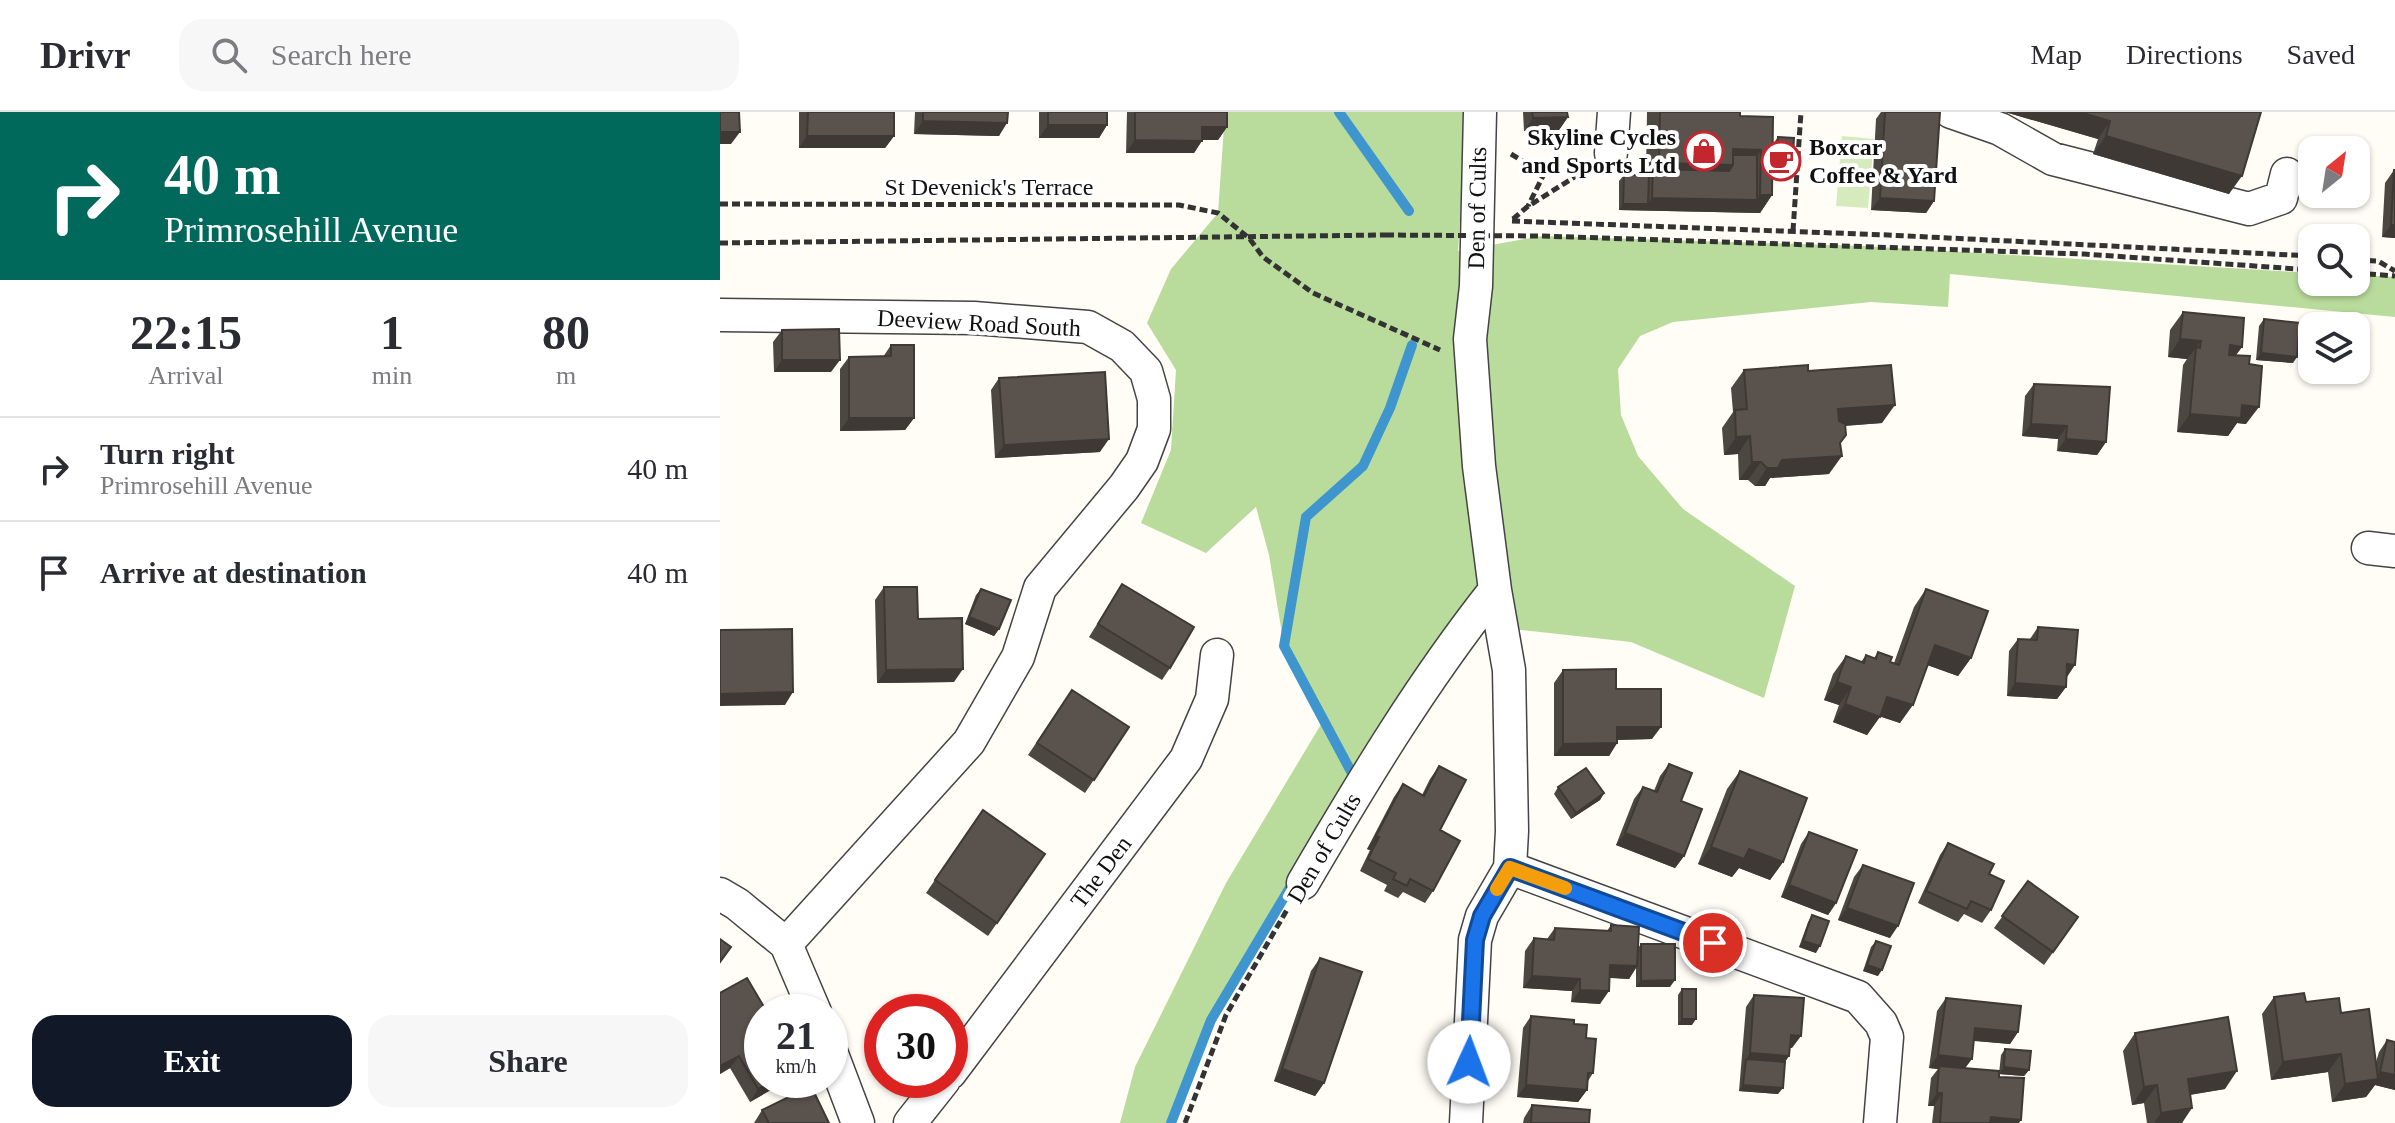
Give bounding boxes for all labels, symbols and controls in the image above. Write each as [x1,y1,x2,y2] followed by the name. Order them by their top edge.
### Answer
[179,19,739,91] search box
[207,33,251,77] icon: search
[40,34,131,76] text: Drivr
[271,38,411,71] text: Search here
[2031,39,2082,70] text: Map
[2126,39,2243,70] text: Directions
[2287,39,2355,70] text: Saved
[1521,124,1677,178] place label: Skyline Cycles and Sports Ltd
[1683,130,1725,172] shop icon: Skyline Cycles and Sports Ltd
[1809,134,1958,188] place label: Boxcar Coffee & Yard
[2298,136,2370,208] north arrow
[2298,136,2370,384] map controls
[1760,140,1802,182] cafe icon: Boxcar Coffee & Yard
[32,144,136,248] icon: right
[164,144,281,206] text: 40 m
[1463,146,1491,270] street label: Den of Cults
[885,174,1093,200] street label: St Devenick's Terrace
[164,210,458,250] text: Primrosehill Avenue
[2298,224,2370,296] button: search
[876,305,1082,341] street label: Deeview Road South
[130,306,242,359] text: 22:15
[380,306,404,359] text: 1
[542,306,590,359] text: 80
[2298,312,2370,384] button: layers
[148,361,223,390] text: Arrival
[372,361,412,390] text: min
[556,361,576,390] text: m
[100,437,235,470] text: Turn right
[32,447,76,491] icon: right
[627,452,688,485] text: 40 m
[100,471,313,500] text: Primrosehill Avenue
[32,551,76,595] icon: arrive
[100,556,367,589] text: Arrive at destination
[627,556,688,589] text: 40 m
[1282,788,1366,908] street label: Den of Cults
[1066,831,1136,913] street label: The Den
[1679,909,1747,977] pin
[1691,921,1735,965] icon: arrive
[864,994,968,1098] speed limit sign: 30
[776,1013,816,1058] text: 21
[32,1015,352,1107] button: Exit
[368,1015,688,1107] button: Share
[1427,1020,1511,1104] position arrow
[775,1055,817,1077] text: km/h

